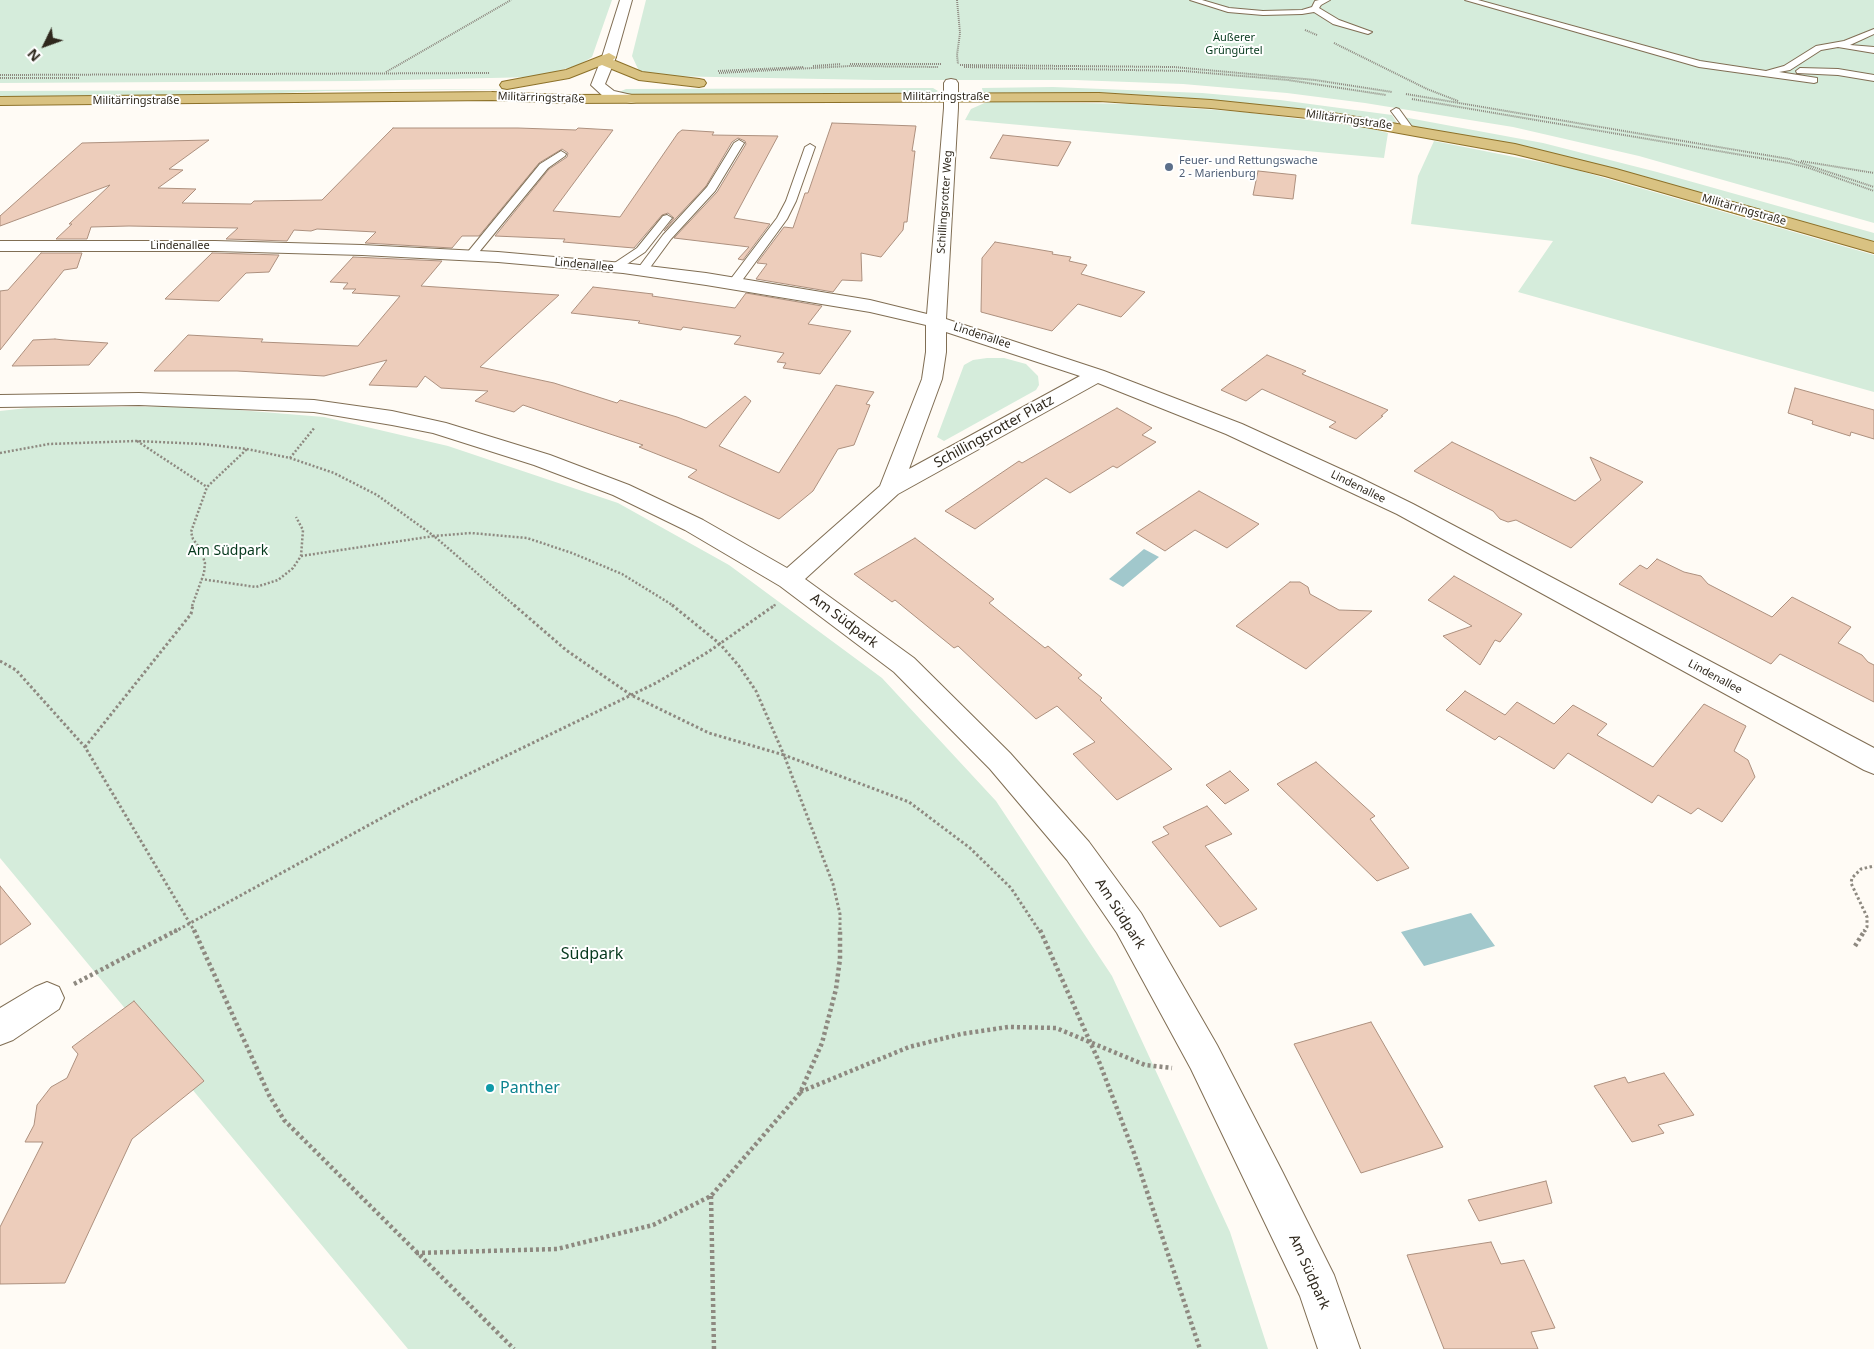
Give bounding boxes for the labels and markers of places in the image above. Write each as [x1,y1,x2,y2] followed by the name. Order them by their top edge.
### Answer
[1179,154,1318,180] place label: Feuer- und Rettungswache 2 - Marienburg
[1163,161,1175,173] marker: Feuer- und Rettungswache 2 - Marienburg
[500,1078,560,1098] place label: Panther
[484,1082,496,1094] marker: Panther

